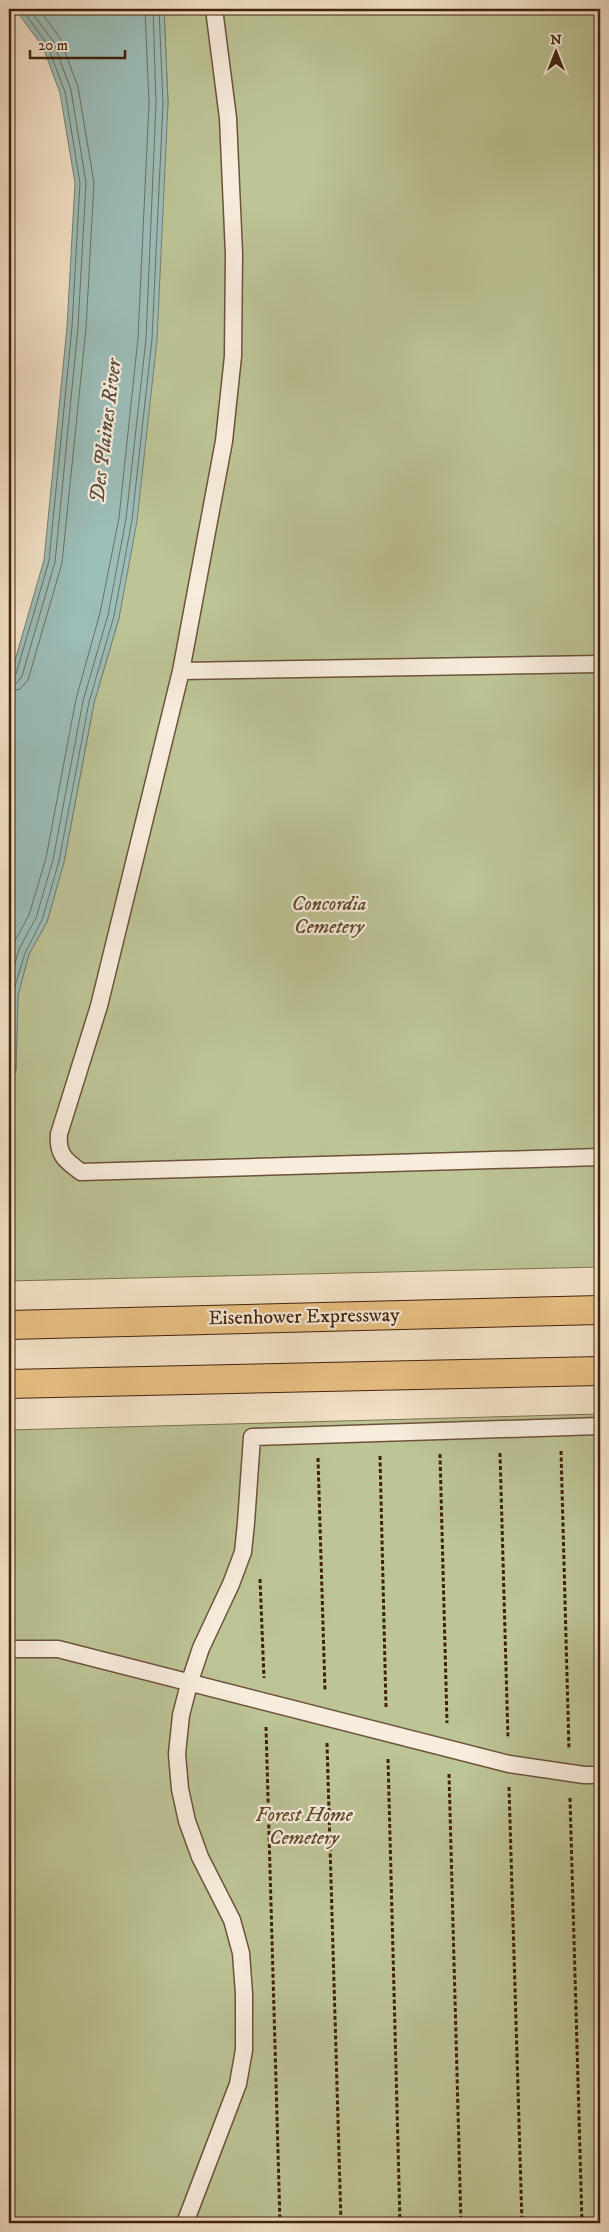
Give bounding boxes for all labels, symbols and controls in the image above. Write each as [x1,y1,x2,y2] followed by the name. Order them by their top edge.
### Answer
[30,28,125,60] scale bar
[532,28,582,78] north arrow
[550,31,562,49] text: N
[38,36,68,55] text: 20 m
[84,356,128,504] water label: Des Plaines River
[292,892,366,940] park label: Concordia Cemetery
[208,1303,400,1331] street label: Eisenhower Expressway
[255,1803,354,1851] park label: Forest Home Cemetery

